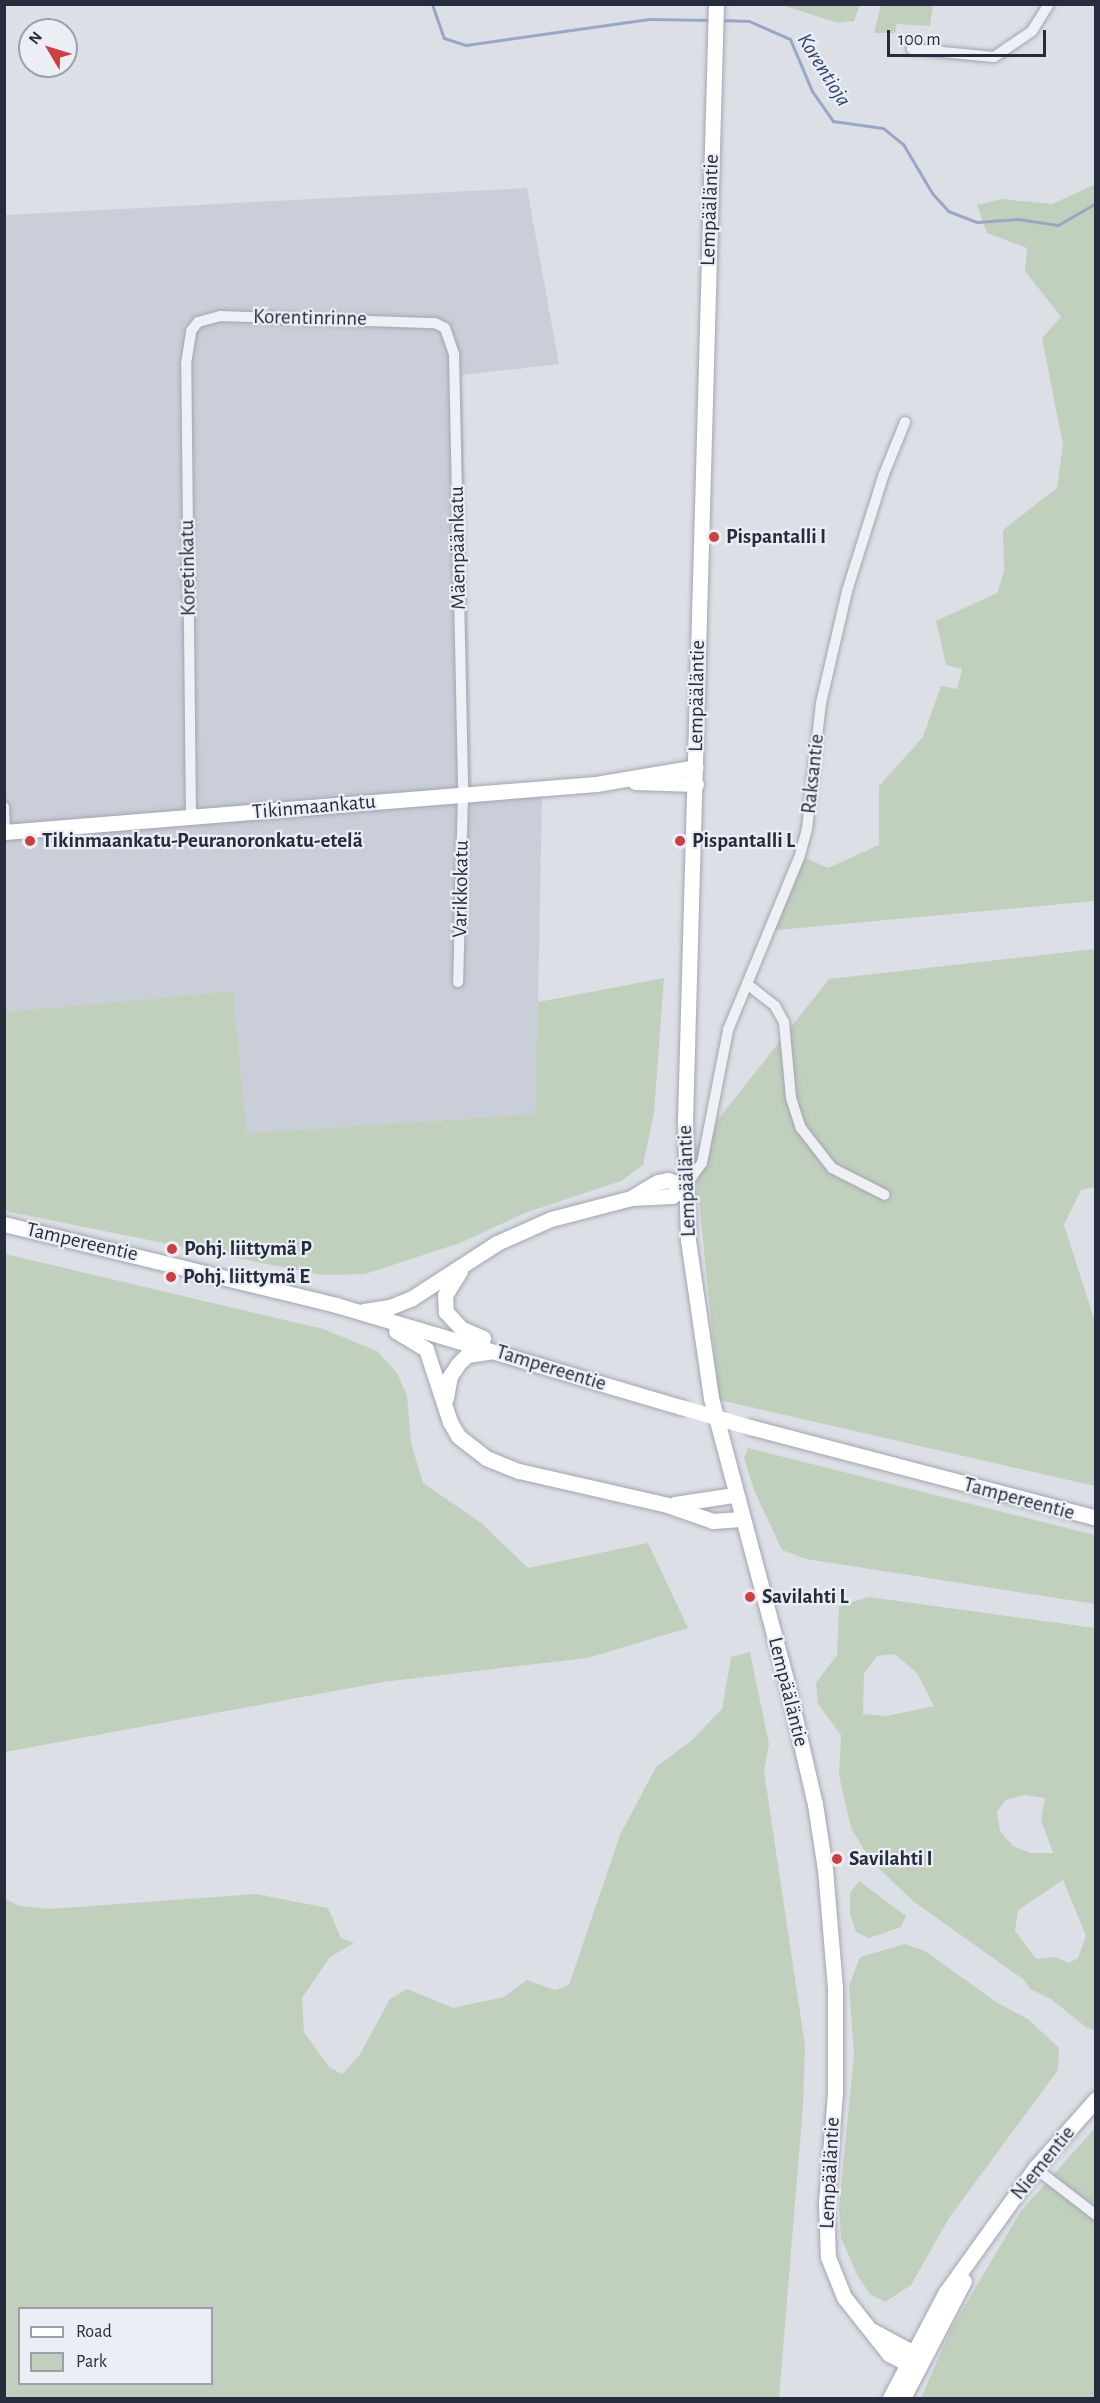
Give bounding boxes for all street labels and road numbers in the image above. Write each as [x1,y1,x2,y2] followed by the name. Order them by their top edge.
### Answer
[695,154,725,266] street label: Lempääläntie
[253,304,367,332] street label: Korentinrinne
[444,486,472,610] street label: Mäenpäänkatu
[175,520,201,616] street label: Koretinkatu
[683,640,711,752] street label: Lempääläntie
[796,733,830,815] street label: Raksantie
[251,789,377,825] street label: Tikinmaankatu
[448,840,474,938] street label: Varikkokatu
[672,1125,702,1237] street label: Lempääläntie
[24,1217,140,1267] street label: Tampereentie
[493,1339,609,1397] street label: Tampereentie
[961,1472,1077,1526] street label: Tampereentie
[762,1635,814,1749] street label: Lempääläntie
[814,2116,846,2230] street label: Lempääläntie
[1006,2121,1080,2205] street label: Niementie

